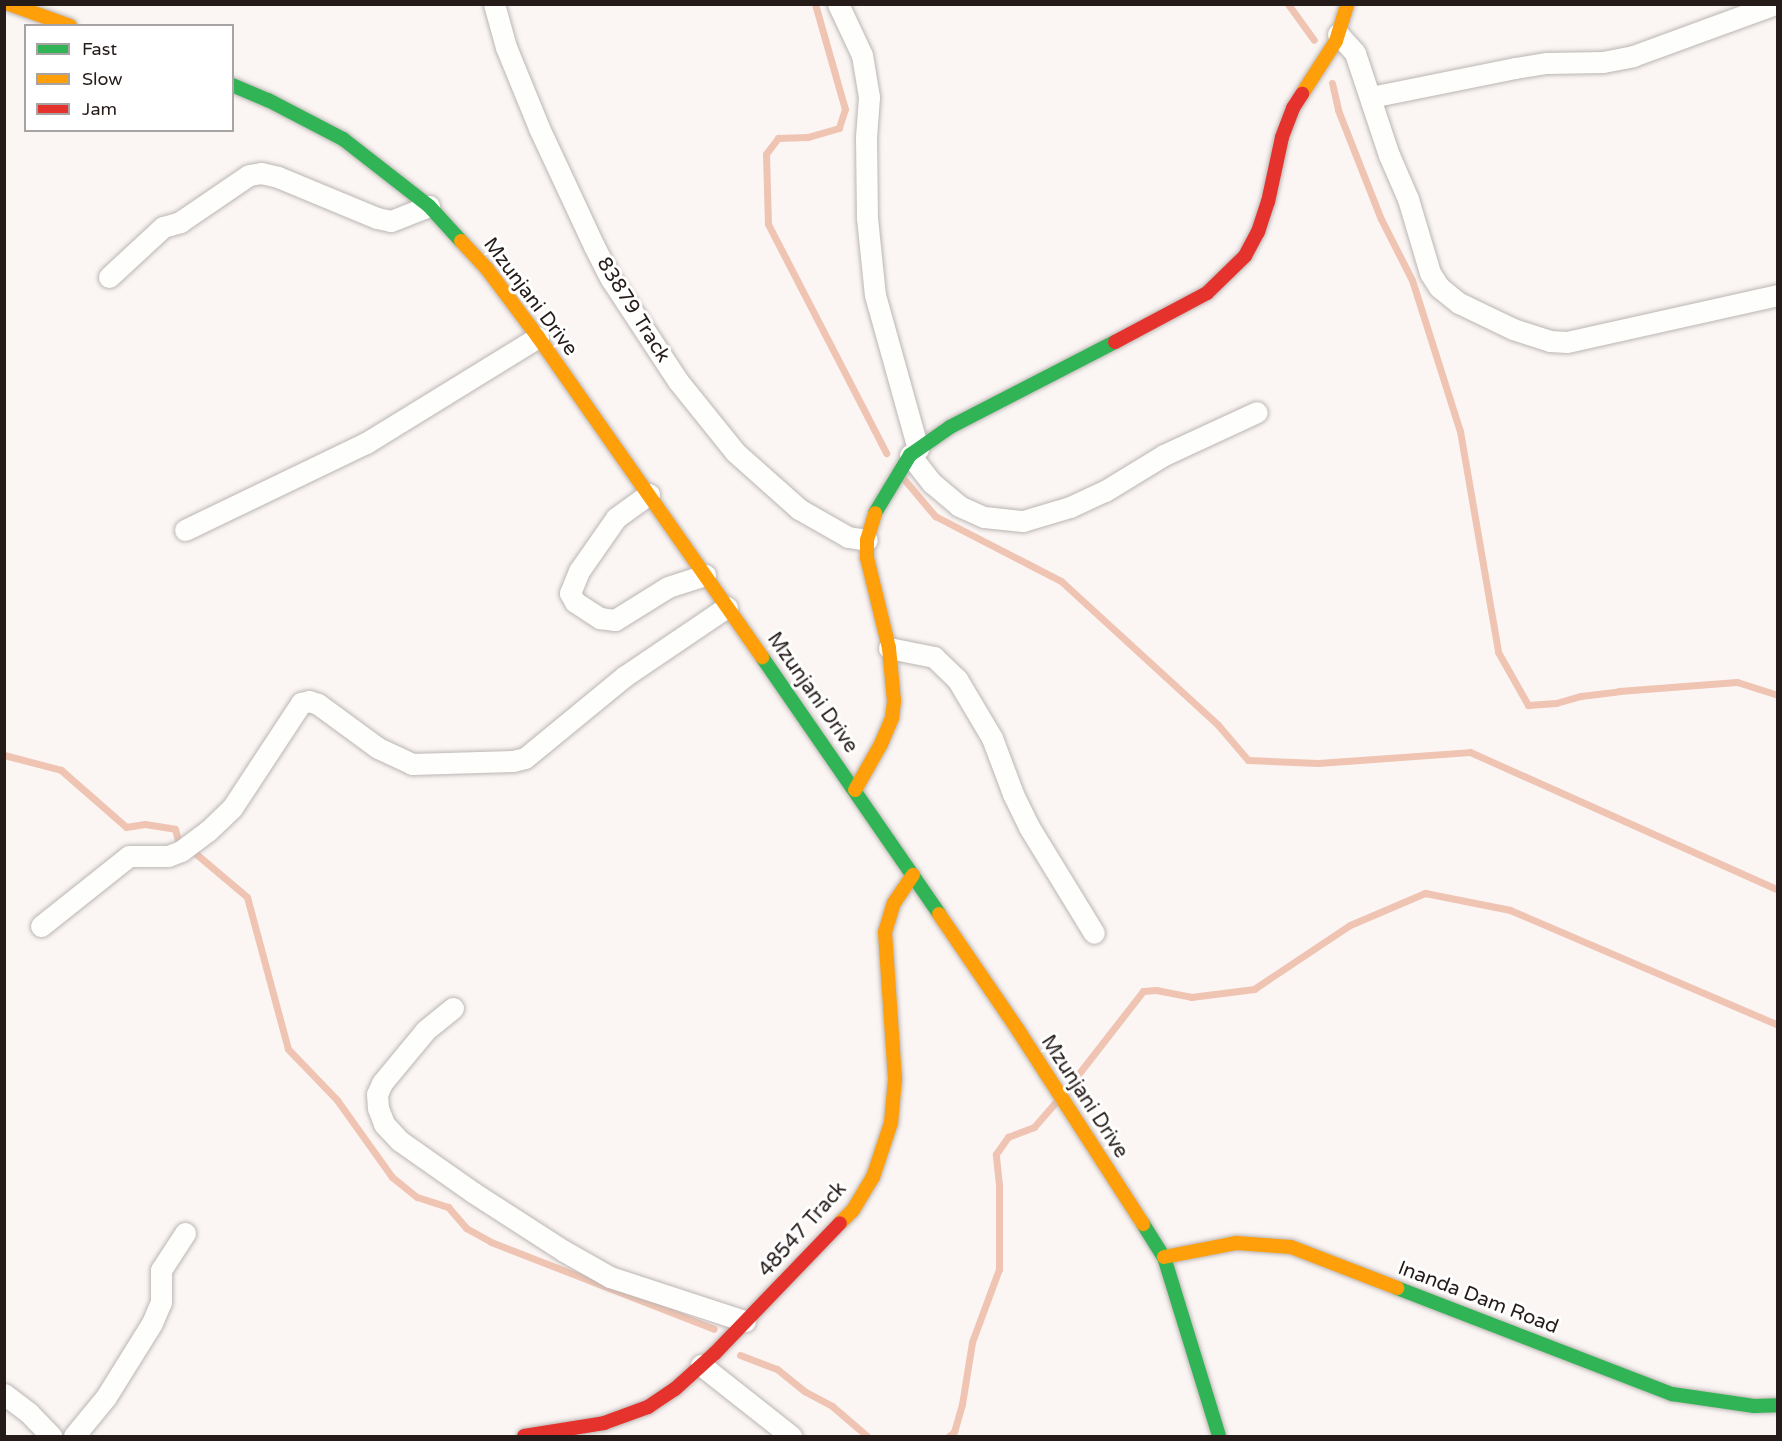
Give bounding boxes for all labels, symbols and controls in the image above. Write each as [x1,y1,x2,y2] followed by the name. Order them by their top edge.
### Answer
[24,24,234,132] legend
[82,38,117,60] text: Fast
[82,68,123,90] text: Slow
[82,98,117,120] text: Jam
[478,233,582,361] street label: Mzunjani Drive
[591,253,675,367] street label: 83879 Track
[762,628,862,758] street label: Mzunjani Drive
[1035,1031,1133,1163] street label: Mzunjani Drive
[754,1178,852,1282] street label: 48547 Track
[1394,1256,1562,1340] street label: Inanda Dam Road

